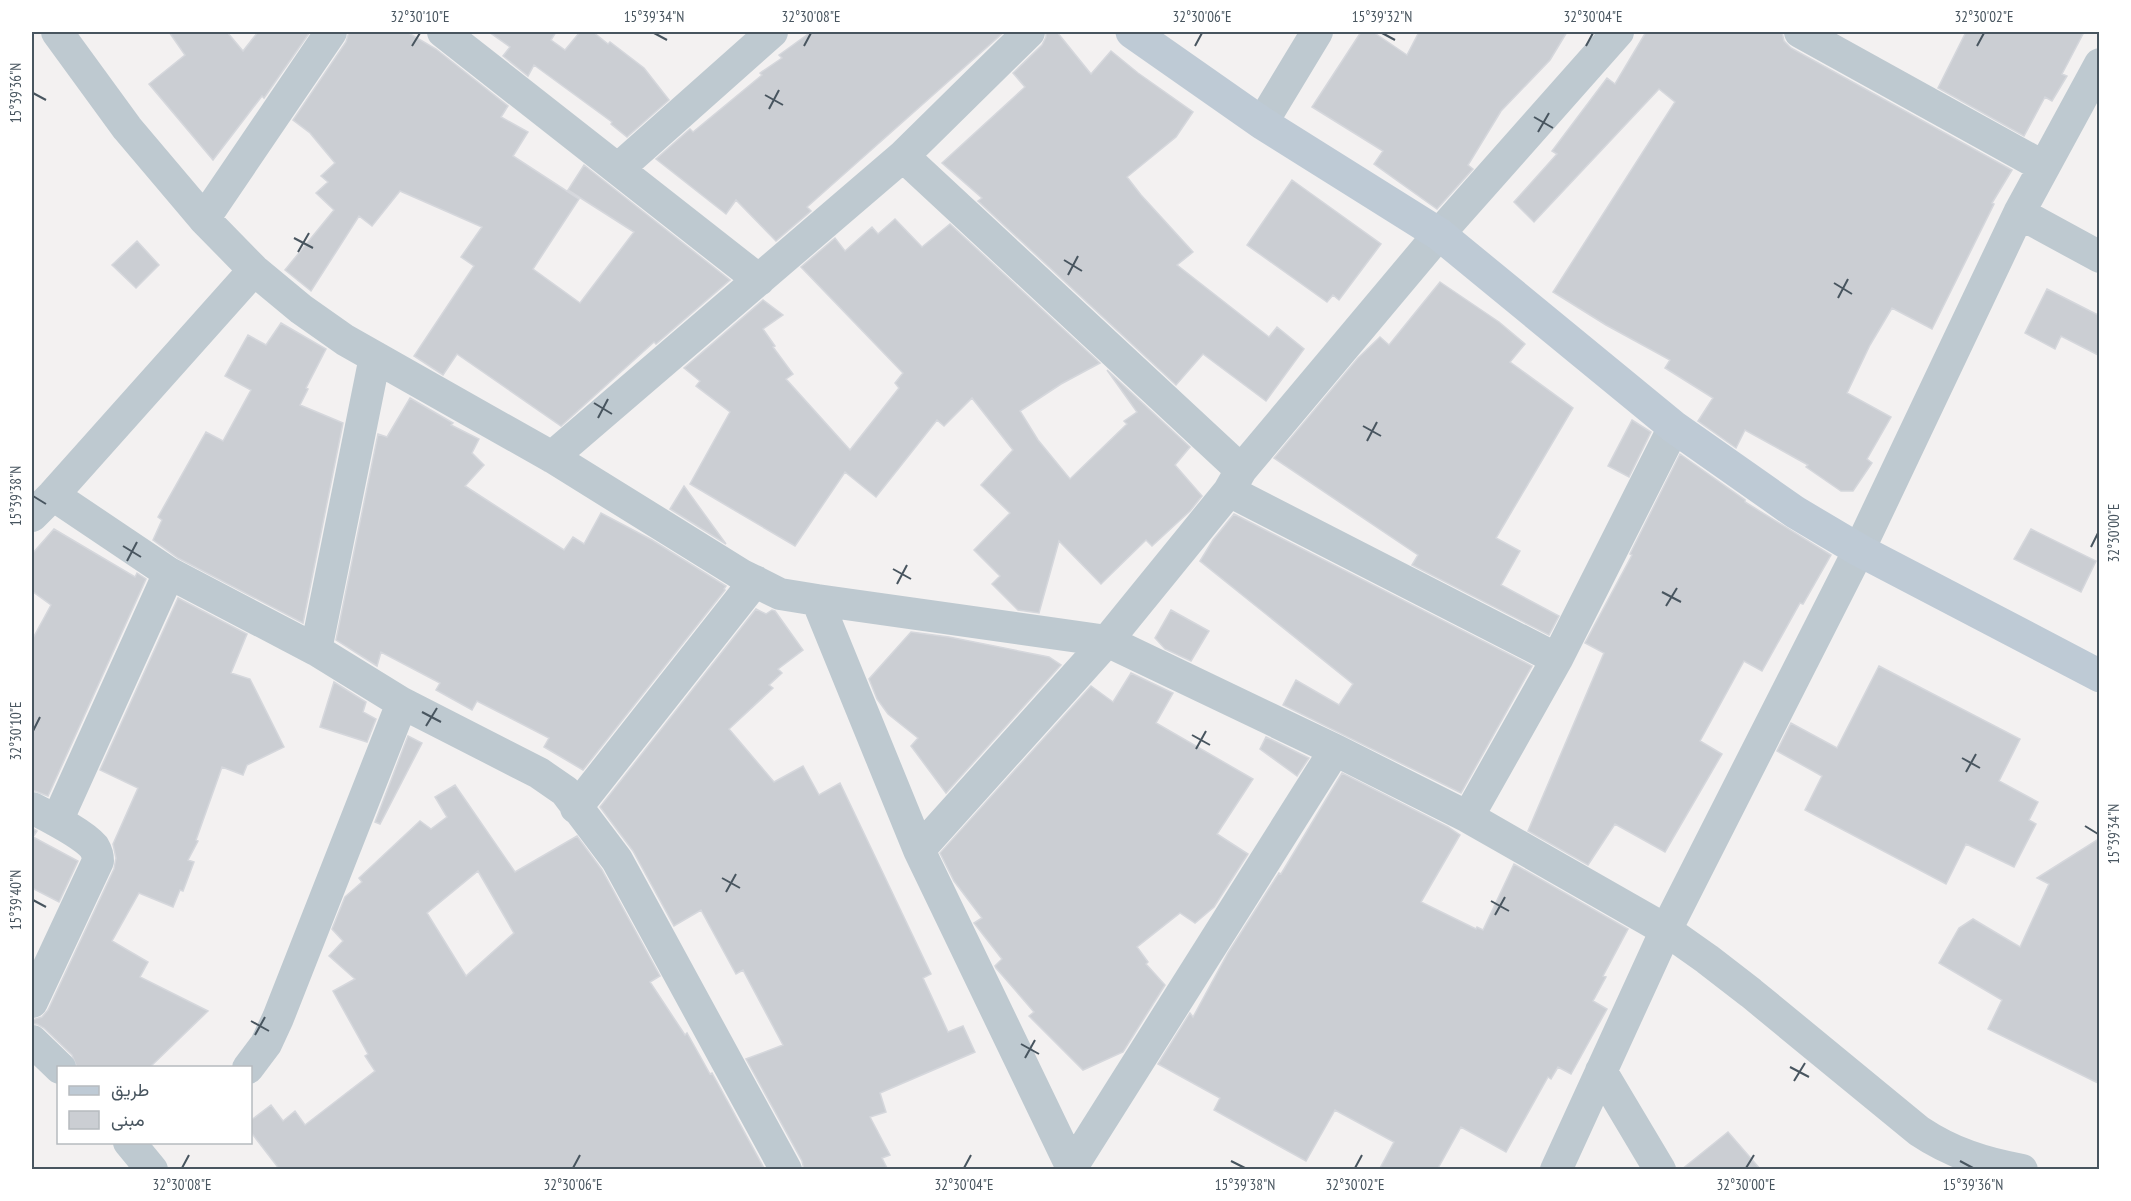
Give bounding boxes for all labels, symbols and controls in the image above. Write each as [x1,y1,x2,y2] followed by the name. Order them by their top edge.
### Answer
[390,7,450,26] text: 32°30'10"E
[624,7,684,26] text: 15°39'34"N
[781,7,841,26] text: 32°30'08"E
[1172,7,1232,26] text: 32°30'06"E
[1352,7,1412,26] text: 15°39'32"N
[1563,7,1623,26] text: 32°30'04"E
[1954,7,2014,26] text: 32°30'02"E
[6,63,25,123] text: 15°39'36"N
[6,466,25,526] text: 15°39'38"N
[2104,503,2123,563] text: 32°30'00"E
[6,701,25,761] text: 32°30'10"E
[2104,804,2123,864] text: 15°39'34"N
[6,870,25,930] text: 15°39'40"N
[57,1066,252,1144] legend
[111,1078,149,1101] text: طريق
[111,1108,145,1131] text: مبنى
[152,1175,212,1194] text: 32°30'08"E
[543,1175,603,1194] text: 32°30'06"E
[934,1175,994,1194] text: 32°30'04"E
[1215,1175,1275,1194] text: 15°39'38"N
[1325,1175,1385,1194] text: 32°30'02"E
[1716,1175,1776,1194] text: 32°30'00"E
[1943,1175,2003,1194] text: 15°39'36"N

